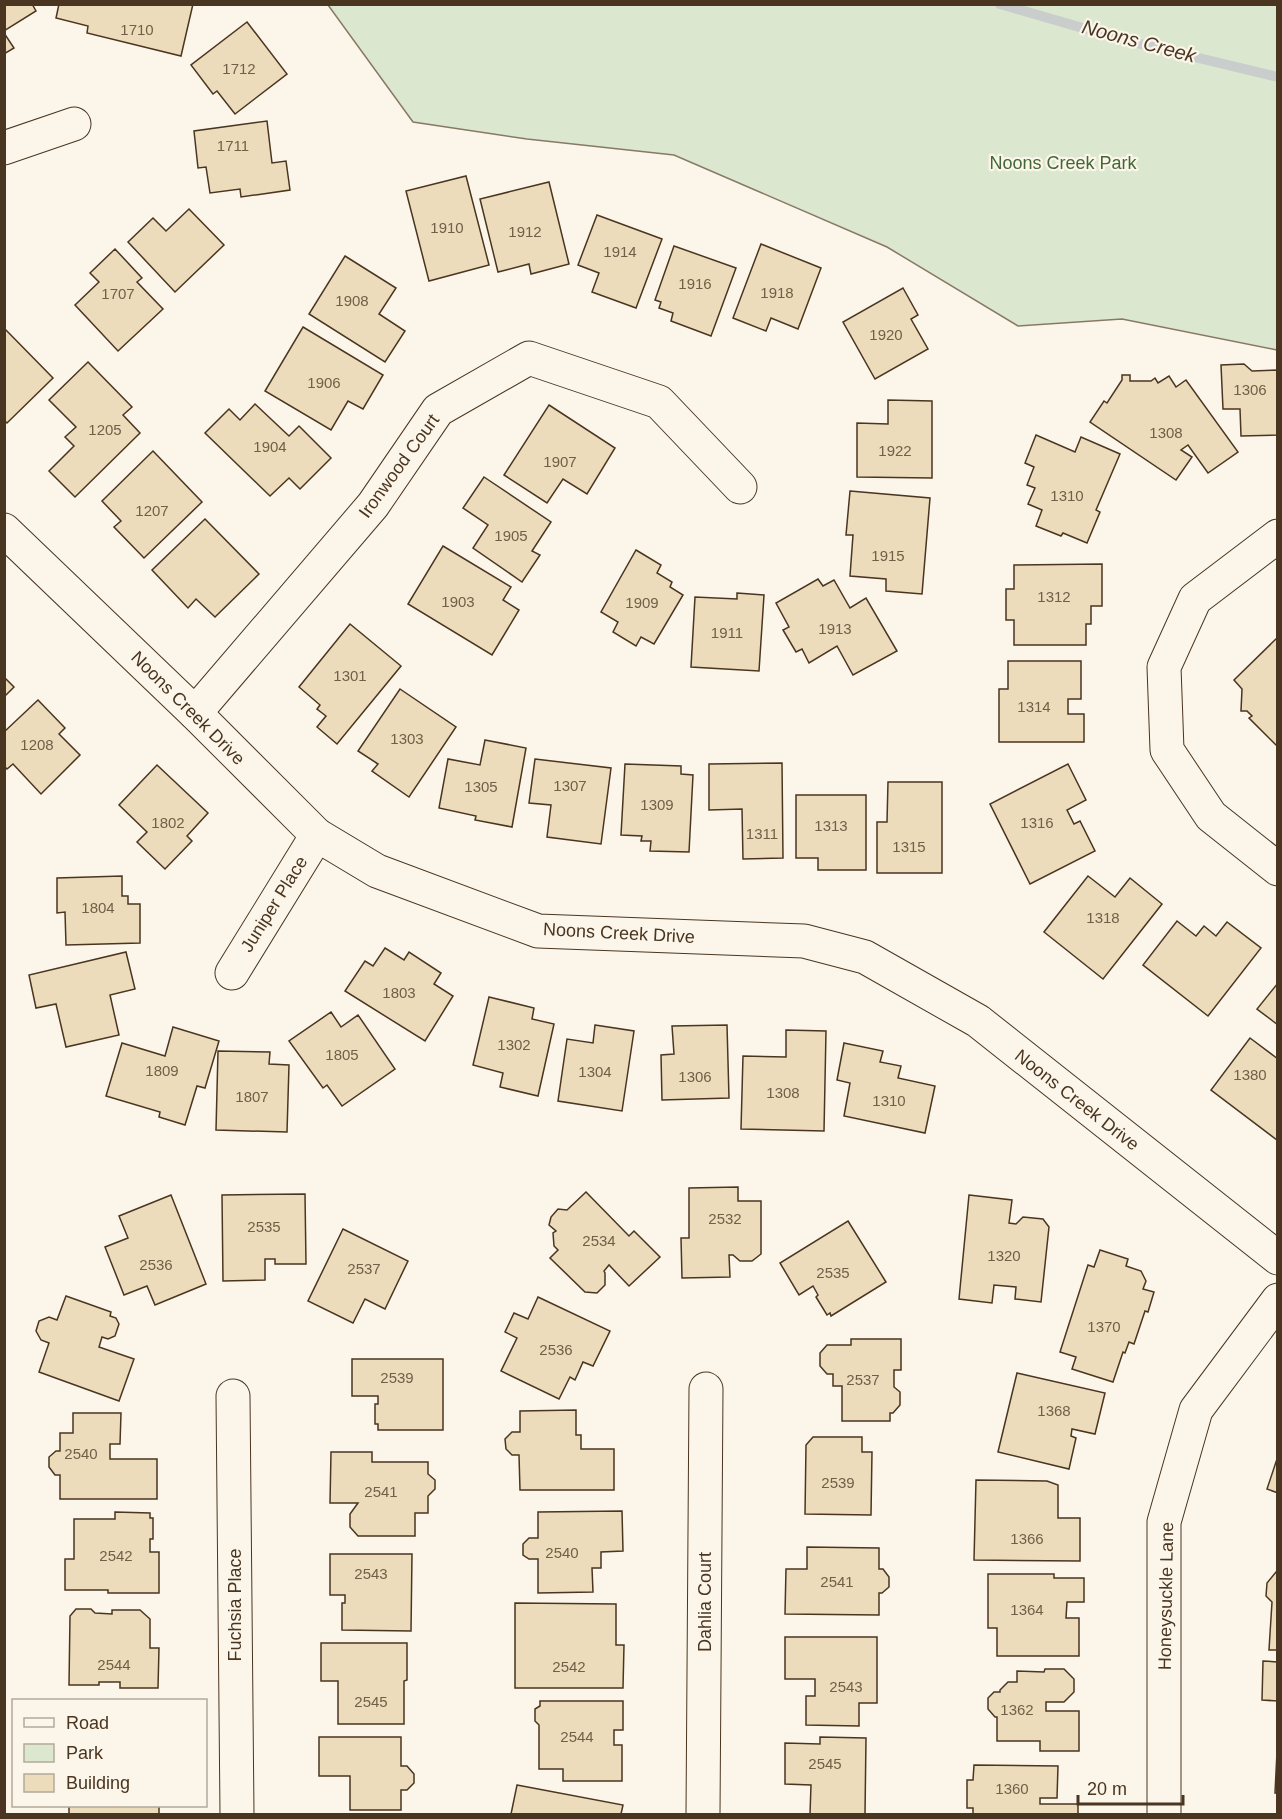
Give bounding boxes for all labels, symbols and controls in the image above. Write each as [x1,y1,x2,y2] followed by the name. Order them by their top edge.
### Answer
[1080,15,1199,67] water label: Noons Creek
[120,21,154,38] house number: 1710
[222,60,256,77] house number: 1712
[217,137,249,154] house number: 1711
[989,153,1138,173] park label: Noons Creek Park
[430,219,464,236] house number: 1910
[508,223,542,240] house number: 1912
[603,243,637,260] house number: 1914
[678,275,712,292] house number: 1916
[760,284,794,301] house number: 1918
[101,285,135,302] house number: 1707
[335,292,369,309] house number: 1908
[869,326,903,343] house number: 1920
[307,374,341,391] house number: 1906
[1233,381,1267,398] house number: 1306
[355,410,443,522] street label: Ironwood Court
[88,421,122,438] house number: 1205
[1149,424,1183,441] house number: 1308
[253,438,287,455] house number: 1904
[878,442,912,459] house number: 1922
[543,453,577,470] house number: 1907
[1050,487,1084,504] house number: 1310
[135,502,169,519] house number: 1207
[494,527,528,544] house number: 1905
[871,547,905,564] house number: 1915
[1037,588,1071,605] house number: 1312
[441,593,475,610] house number: 1903
[625,594,659,611] house number: 1909
[818,620,852,637] house number: 1913
[711,624,743,641] house number: 1911
[127,647,249,769] street label: Noons Creek Drive
[333,667,367,684] house number: 1301
[1017,698,1051,715] house number: 1314
[390,730,424,747] house number: 1303
[20,736,54,753] house number: 1208
[553,777,587,794] house number: 1307
[464,778,498,795] house number: 1305
[640,796,674,813] house number: 1309
[151,814,185,831] house number: 1802
[1020,814,1054,831] house number: 1316
[814,817,848,834] house number: 1313
[746,825,778,842] house number: 1311
[892,838,926,855] house number: 1315
[237,852,311,956] street label: Juniper Place
[81,899,115,916] house number: 1804
[1086,909,1120,926] house number: 1318
[543,919,695,947] street label: Noons Creek Drive
[382,984,416,1001] house number: 1803
[497,1036,531,1053] house number: 1302
[1011,1045,1143,1155] street label: Noons Creek Drive
[325,1046,359,1063] house number: 1805
[145,1062,179,1079] house number: 1809
[578,1063,612,1080] house number: 1304
[1233,1066,1267,1083] house number: 1380
[678,1068,712,1085] house number: 1306
[766,1084,800,1101] house number: 1308
[235,1088,269,1105] house number: 1807
[872,1092,906,1109] house number: 1310
[708,1210,742,1227] house number: 2532
[247,1218,281,1235] house number: 2535
[582,1232,616,1249] house number: 2534
[987,1247,1021,1264] house number: 1320
[139,1256,173,1273] house number: 2536
[347,1260,381,1277] house number: 2537
[816,1264,850,1281] house number: 2535
[1087,1318,1121,1335] house number: 1370
[539,1341,573,1358] house number: 2536
[380,1369,414,1386] house number: 2539
[846,1371,880,1388] house number: 2537
[1037,1402,1071,1419] house number: 1368
[64,1445,98,1462] house number: 2540
[821,1474,855,1491] house number: 2539
[364,1483,398,1500] house number: 2541
[1155,1522,1177,1670] street label: Honeysuckle Lane
[1010,1530,1044,1547] house number: 1366
[545,1544,579,1561] house number: 2540
[99,1547,133,1564] house number: 2542
[225,1548,245,1662] street label: Fuchsia Place
[695,1552,715,1652] street label: Dahlia Court
[354,1565,388,1582] house number: 2543
[820,1573,854,1590] house number: 2541
[1010,1601,1044,1618] house number: 1364
[97,1656,131,1673] house number: 2544
[552,1658,586,1675] house number: 2542
[829,1678,863,1695] house number: 2543
[354,1693,388,1710] house number: 2545
[12,1699,207,1807] legend
[1000,1701,1034,1718] house number: 1362
[66,1713,109,1733] text: Road
[560,1728,594,1745] house number: 2544
[66,1743,104,1763] text: Park
[808,1755,842,1772] house number: 2545
[1078,1768,1183,1806] scale bar
[66,1773,130,1793] text: Building
[1087,1779,1127,1799] text: 20 m
[995,1780,1029,1797] house number: 1360

